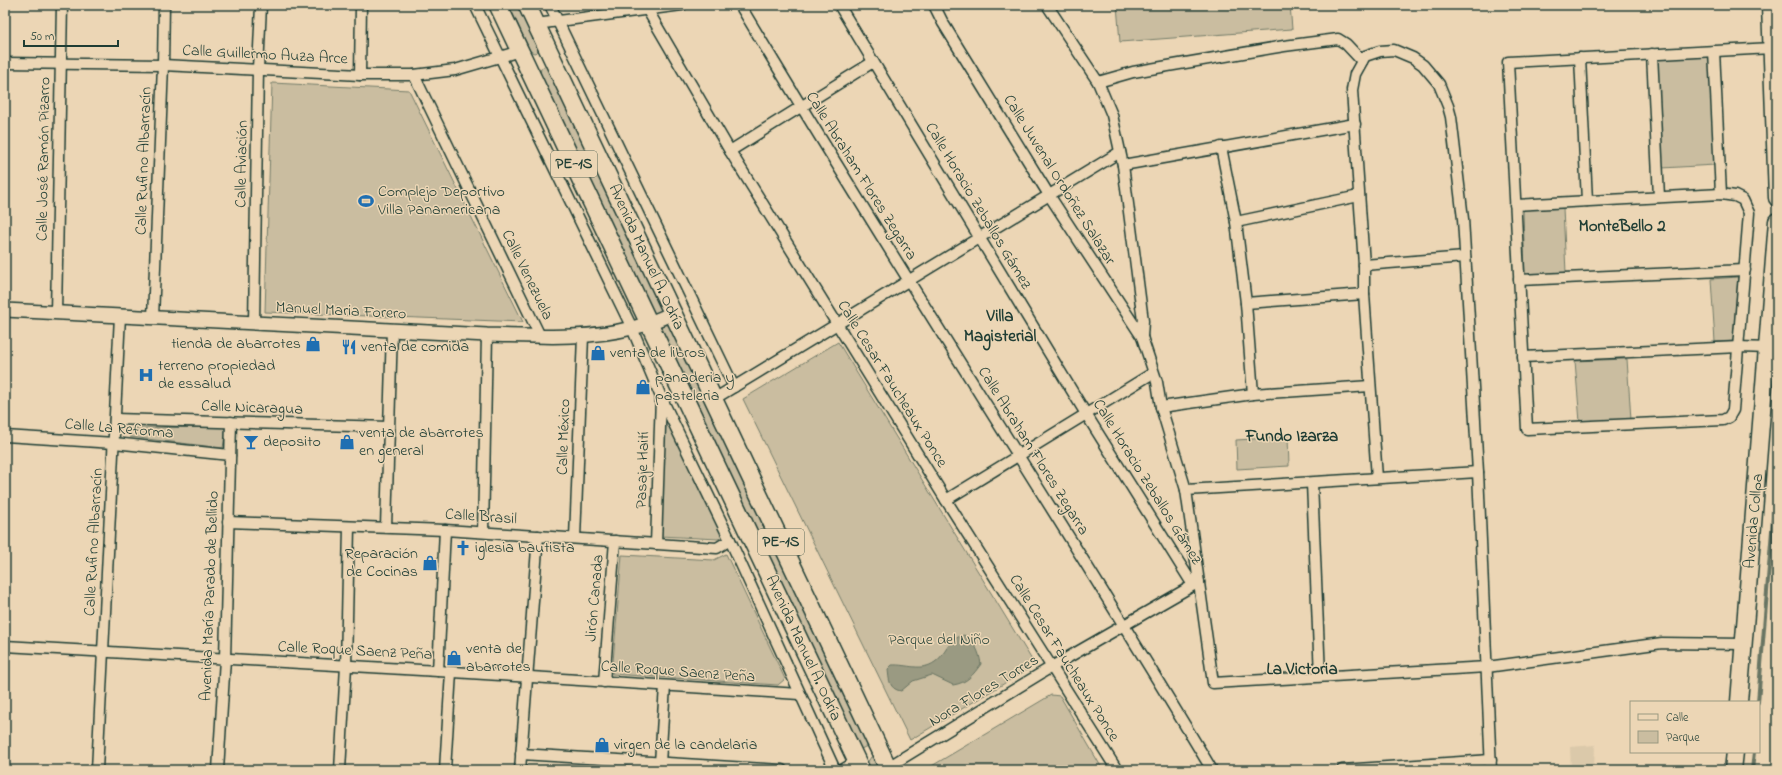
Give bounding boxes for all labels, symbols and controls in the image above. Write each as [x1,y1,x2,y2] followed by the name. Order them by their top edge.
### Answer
[24,22,118,48] scale bar
[30,28,54,46] text: 50 m
[182,39,349,71] street label: Calle Guillermo Auza Arce
[31,77,57,241] street label: Calle José Ramón Pizarro
[129,86,159,236] street label: Calle Rufino Albarracín
[799,87,923,265] street label: Calle Abraham Flores Zegarra
[997,90,1121,270] street label: Calle Juvenal Ordoñez Salazar
[919,118,1038,294] street label: Calle Horacio Zeballos Gámez
[229,120,255,208] street label: Calle Aviación
[551,151,597,177] road number: PE-1S
[377,180,505,222] place label: Complejo Deportivo Villa Panamericana
[602,180,690,334] street label: Avenida Manuel A. Odría
[357,192,375,210] sports icon: Complejo Deportivo Villa Panamericana
[1578,214,1666,239] district label: MonteBello 2
[495,226,559,324] street label: Calle Venezuela
[275,296,407,326] street label: Manuel Maria Forero
[831,296,954,473] street label: Calle Cesar Faucheaux Ponce
[964,304,1036,351] district label: Villa Magisterial
[171,332,301,356] place label: tienda de abarrotes
[304,335,322,353] shop icon: tienda de abarrotes
[361,335,469,359] place label: venta de comida
[340,338,358,356] restaurant icon: venta de comida
[610,341,705,365] place label: venta de libros
[589,344,607,362] shop icon: venta de libros
[158,354,275,396] place label: terreno propiedad de essalud
[971,362,1095,540] street label: Calle Abraham Flores Zegarra
[137,366,155,384] hospital icon: terreno propiedad de essalud
[655,366,735,408] place label: panaderia y pasteleria
[634,378,652,396] shop icon: panaderia y pasteleria
[201,394,303,422] street label: Calle Nicaragua
[1086,395,1208,570] street label: Calle Horacio Zeballos Gámez
[551,398,577,476] street label: Calle México
[63,412,175,446] street label: Calle La Reforma
[359,421,484,463] place label: venta de abarrotes en general
[1245,424,1338,449] district label: Fundo Izarza
[263,430,321,454] place label: deposito
[630,431,656,509] street label: Pasaje Haití
[242,433,260,451] bar icon: deposito
[338,433,356,451] shop icon: venta de abarrotes en general
[78,467,110,617] street label: Calle Rufino Albarracín
[1738,472,1770,570] street label: Avenida Collpa
[194,490,226,702] street label: Avenida María Parado de Bellido
[444,503,518,532] street label: Calle Brasil
[758,529,804,555] road number: PE-1S
[475,536,575,560] place label: iglesia bautista
[454,539,472,557] church icon: iglesia bautista
[345,542,418,584] place label: Reparación de Cocinas
[579,553,611,643] street label: Jirón Canada
[421,554,439,572] shop icon: Reparación de Cocinas
[1003,570,1126,747] street label: Calle Cesar Faucheaux Ponce
[759,571,847,725] street label: Avenida Manuel A. Odría
[888,628,990,652] park label: Parque del Niño
[277,635,433,667] street label: Calle Roque Saenz Peña
[466,637,531,679] place label: venta de abarrotes
[445,649,463,667] shop icon: venta de abarrotes
[924,649,1044,733] street label: Nora Flores Torres
[600,655,756,689] street label: Calle Roque Saenz Peña
[1266,657,1338,682] district label: La Victoria
[1630,701,1760,753] legend
[1666,709,1689,727] text: Calle
[1666,729,1700,747] text: Parque
[614,733,757,757] place label: virgen de la candelaria
[593,736,611,754] shop icon: virgen de la candelaria

